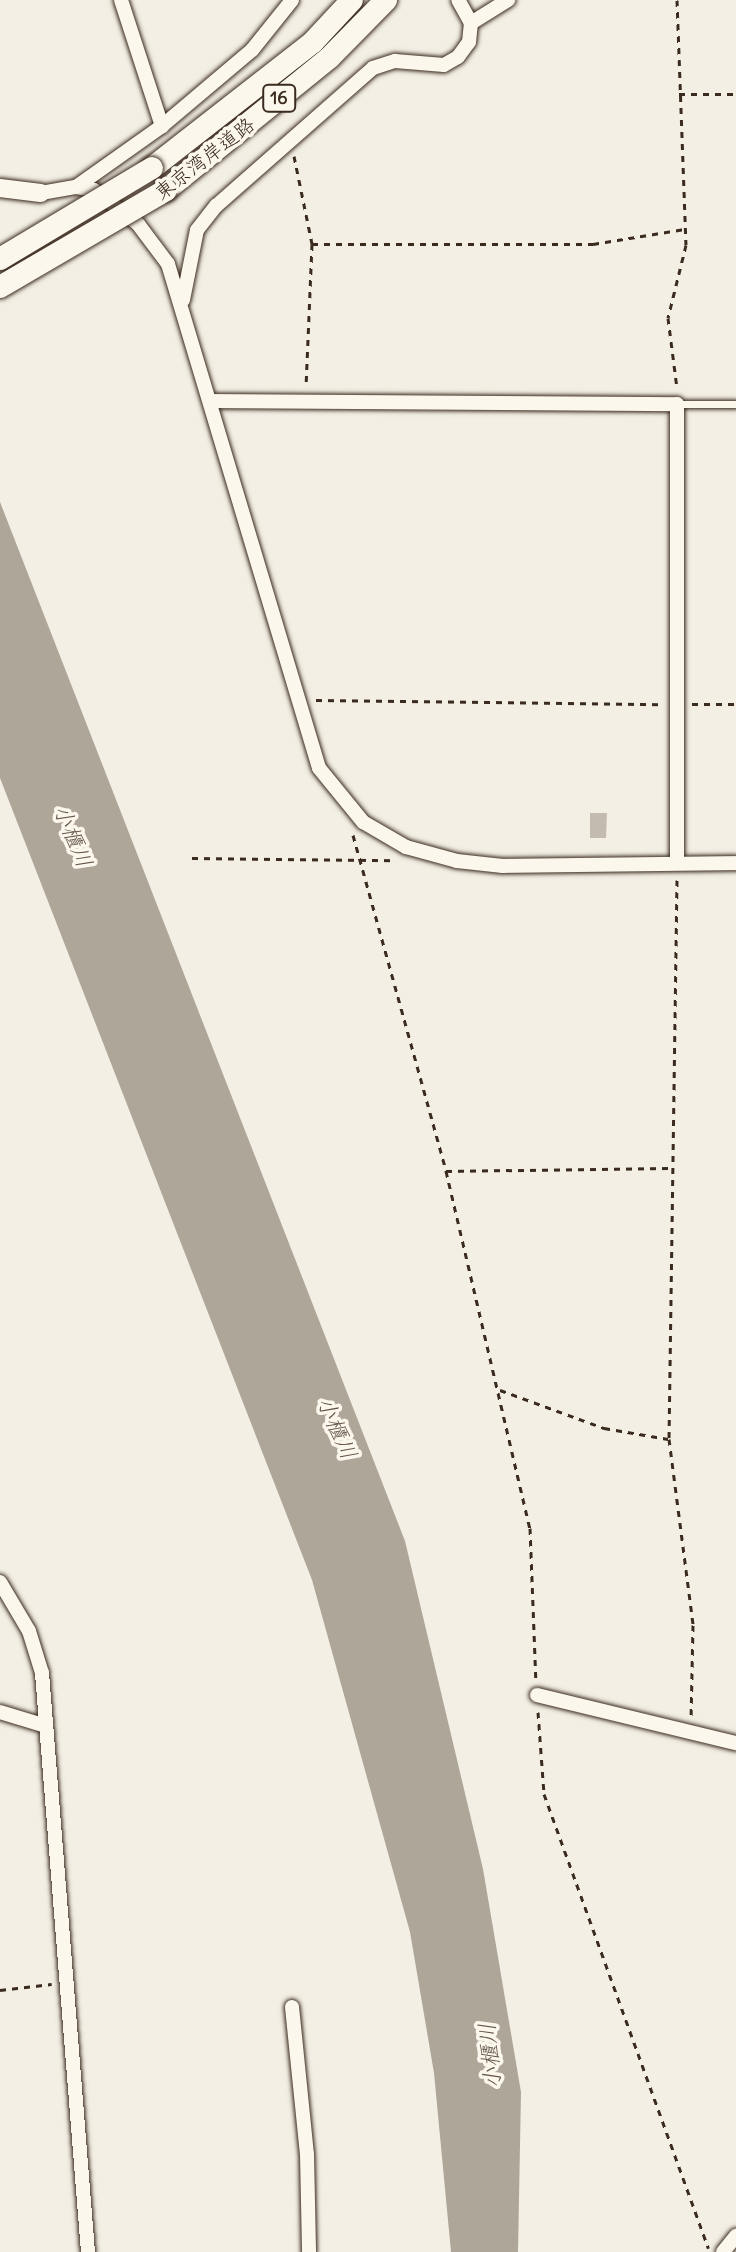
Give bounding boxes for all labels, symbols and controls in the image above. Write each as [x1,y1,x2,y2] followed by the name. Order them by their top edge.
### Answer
[261,84,297,112] road number: 16
[149,112,259,204] street label: 東京湾岸道路
[48,800,98,872] water label: 小櫃川
[312,1392,362,1464] water label: 小櫃川
[473,2022,507,2090] water label: 小櫃川

